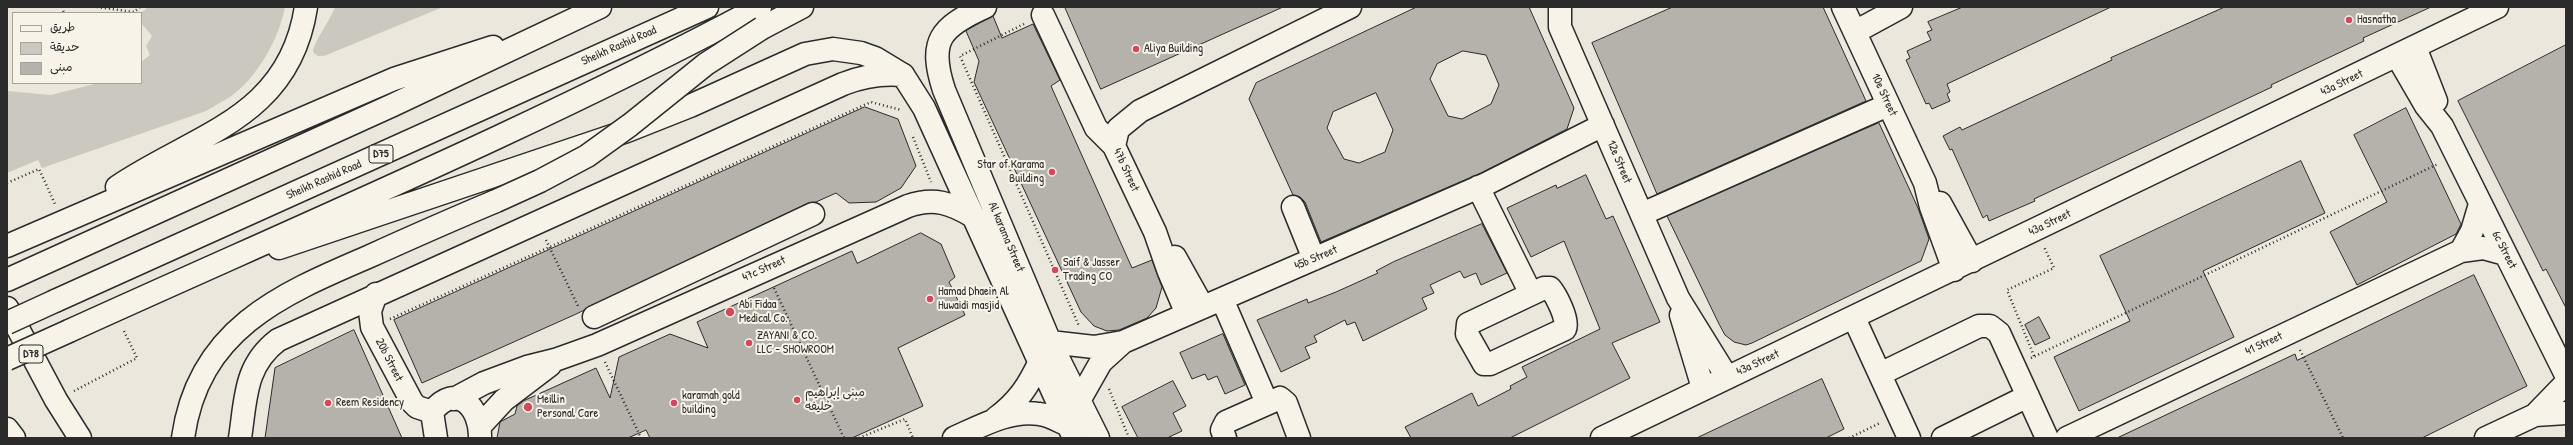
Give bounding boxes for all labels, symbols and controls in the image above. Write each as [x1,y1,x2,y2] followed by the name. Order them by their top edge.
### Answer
[12,12,142,84] legend
[2357,13,2396,27] place label: Hasnatha
[2344,15,2354,25] marker: Hasnatha
[50,18,75,35] text: طريق
[579,23,659,69] street label: Sheikh Rashid Road
[50,38,79,55] text: حديقة
[1144,42,1203,56] place label: Aliya Building
[1131,44,1141,54] marker: Aliya Building
[50,58,73,75] text: مبنى
[2318,67,2366,99] street label: 43a Street
[1868,71,1900,119] street label: 10e Street
[1603,138,1635,186] street label: 12e Street
[369,145,393,163] road number: D75
[1110,146,1142,194] street label: 47b Street
[284,157,364,203] street label: Sheikh Rashid Road
[977,158,1044,186] place label: Star of Karama Building
[1047,167,1057,177] marker: Star of Karama Building
[985,200,1027,274] street label: Al karama Street
[2026,207,2074,239] street label: 43a Street
[2488,229,2520,271] street label: 6c Street
[1292,243,1340,273] street label: 45b Street
[740,253,788,285] street label: 47c Street
[1063,256,1120,284] place label: Saif & Jasser Trading CO
[1050,265,1060,275] marker: Saif & Jasser Trading CO
[938,285,1009,313] place label: Hamad Dhaein Al Huwaidi masjid
[925,294,935,304] marker: Hamad Dhaein Al Huwaidi masjid
[739,298,788,326] place label: Abi Fidaa Medical Co.
[724,306,736,318] marker: Abi Fidaa Medical Co.
[757,329,834,357] place label: ZAYANI & CO. LLC - SHOWROOM
[2243,329,2285,359] street label: 41 Street
[372,336,406,384] street label: 20b Street
[744,338,754,348] marker: ZAYANI & CO. LLC - SHOWROOM
[19,345,43,363] road number: D78
[1734,347,1782,379] street label: 43a Street
[805,386,865,414] place label: مبنى إبراهيم خليفه
[682,389,740,417] place label: karamah gold building
[537,393,598,421] place label: Meillin Personal Care
[792,395,802,405] marker: مبنى إبراهيم خليفه
[336,396,404,410] place label: Reem Residency
[323,398,333,408] marker: Reem Residency
[669,398,679,408] marker: karamah gold building
[522,401,534,413] marker: Meillin Personal Care

